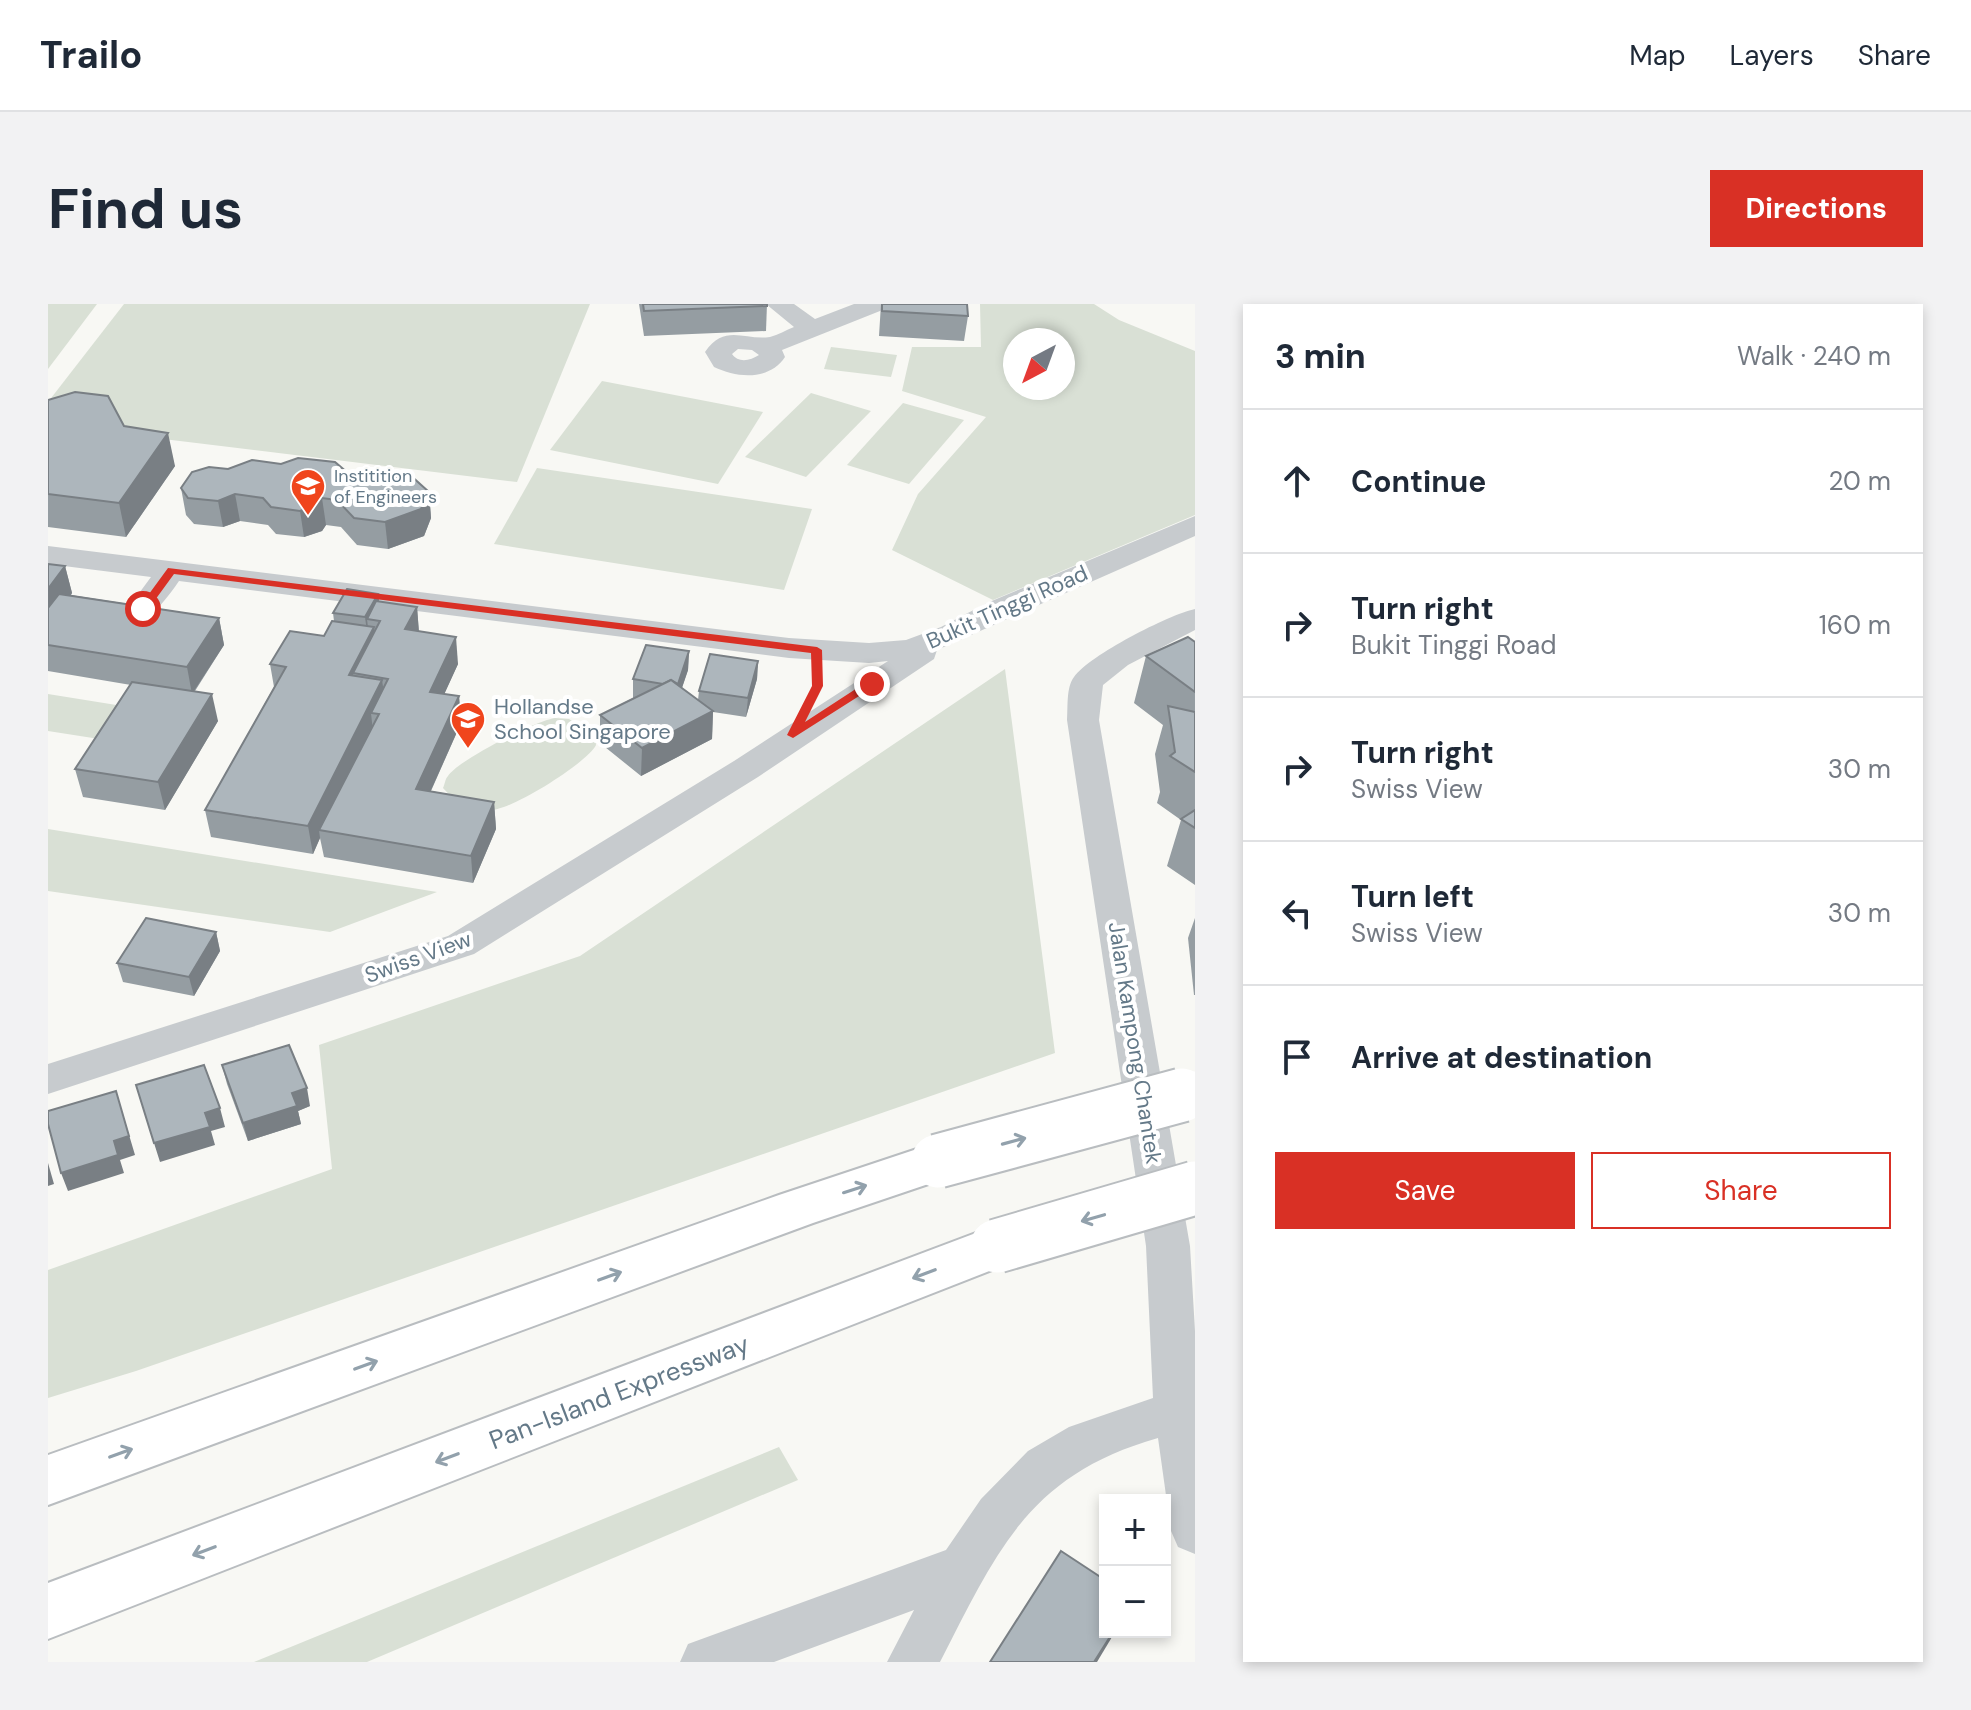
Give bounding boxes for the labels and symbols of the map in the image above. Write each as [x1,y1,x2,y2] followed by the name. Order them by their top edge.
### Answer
[1003,328,1075,400] north arrow
[334,464,437,509] place label: Institition of Engineers
[289,467,327,517] school or university icon: Institition of Engineers
[922,558,1092,656] street label: Bukit Tinggi Road
[125,591,161,627] route start
[854,666,890,702] route end
[494,692,671,746] place label: Hollandse School Singapore
[449,700,487,750] school or university icon: Hollandse School Singapore
[1102,920,1168,1166] street label: Jalan Kampong Chantek
[361,924,476,990] street label: Swiss View
[1000,1132,1026,1147] one-way arrow
[842,1180,867,1195] one-way arrow
[1081,1211,1107,1226] one-way arrow
[597,1268,622,1282] one-way arrow
[912,1268,937,1282] one-way arrow
[484,1327,754,1457] street label: Pan-Island Expressway
[353,1357,378,1371] one-way arrow
[108,1445,133,1460] one-way arrow
[435,1452,459,1466] one-way arrow
[192,1545,217,1559] one-way arrow

